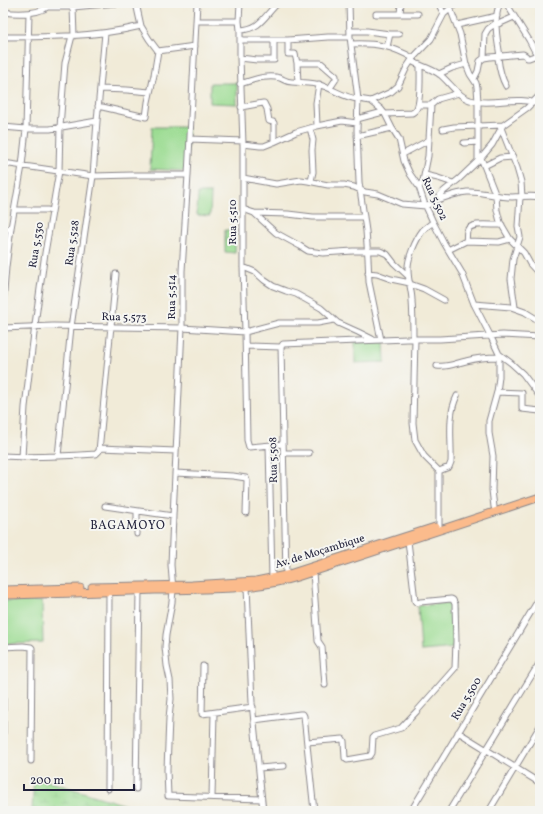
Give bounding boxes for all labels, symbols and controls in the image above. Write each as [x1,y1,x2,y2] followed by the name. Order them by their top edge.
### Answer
[417,175,451,223] street label: Rua 5.502
[226,199,241,245] street label: Rua 5.510
[62,219,84,267] street label: Rua 5.528
[26,221,48,269] street label: Rua 5.530
[165,274,180,320] street label: Rua 5.514
[101,310,147,326] street label: Rua 5.573
[266,436,282,483] street label: Rua 5.508
[90,518,166,534] district label: BAGAMOYO
[273,531,367,573] street label: Av. de Moçambique
[448,674,486,723] street label: Rua 5.500
[24,766,134,792] scale bar
[30,773,64,789] text: 200 m

